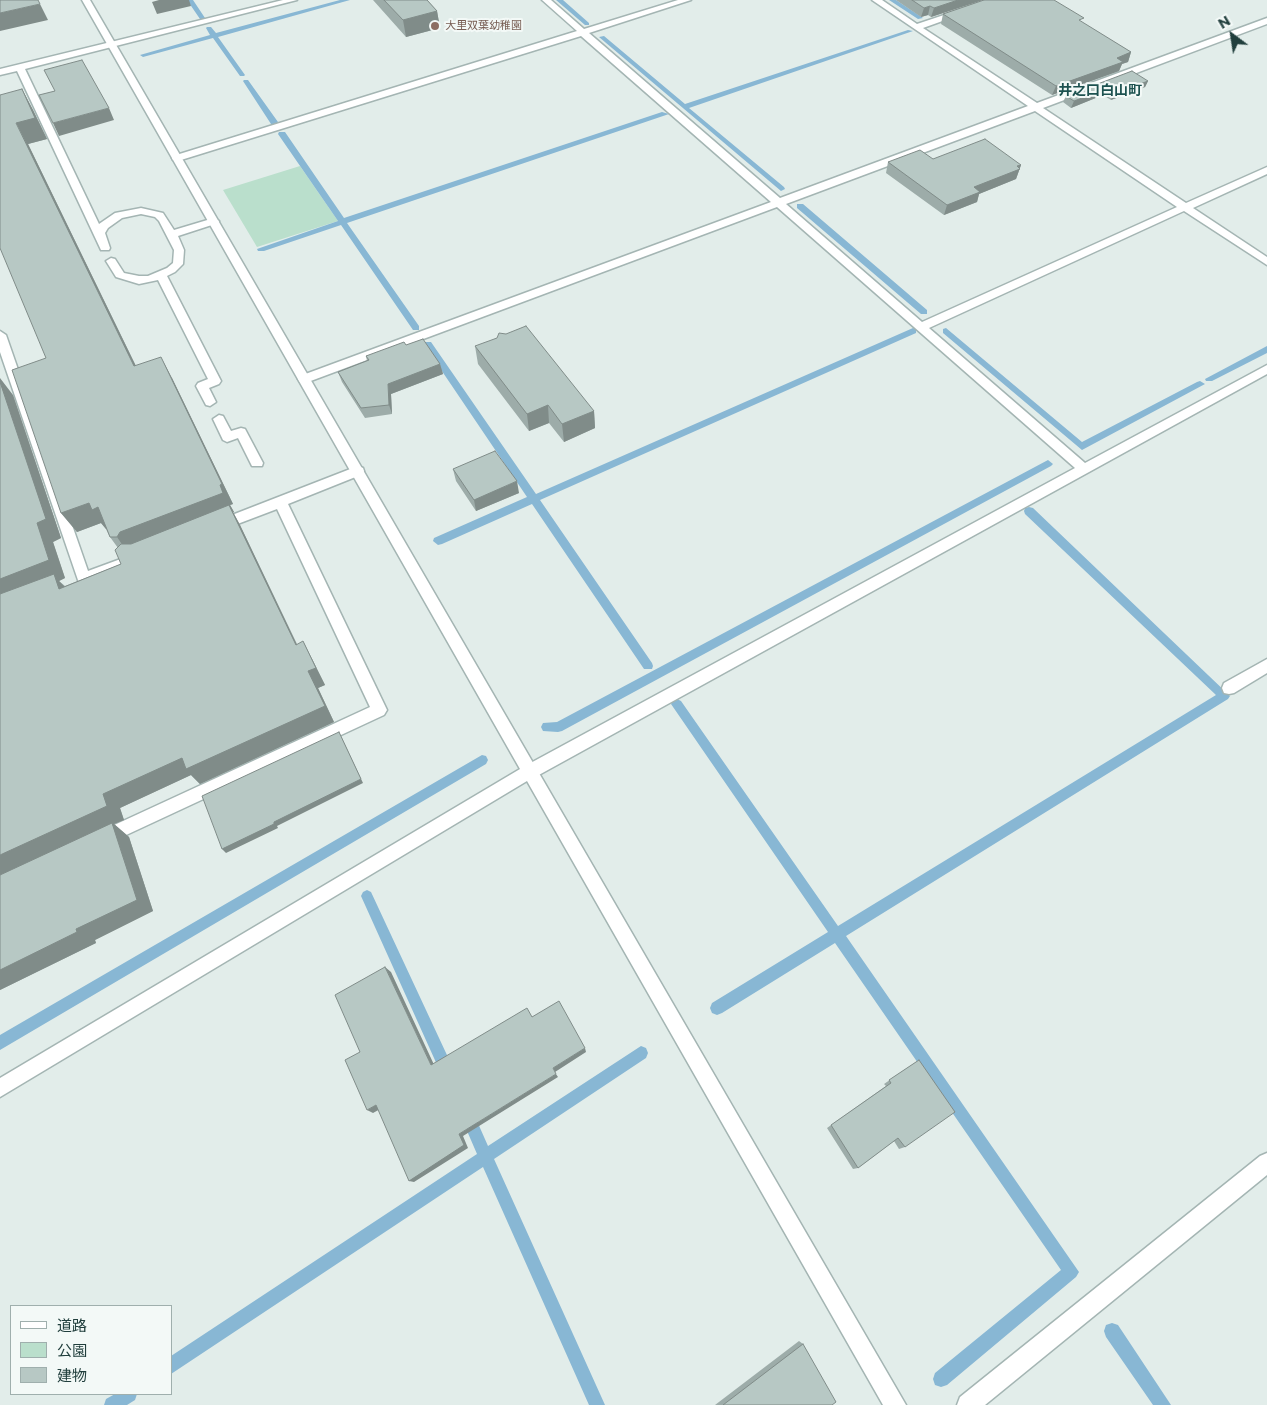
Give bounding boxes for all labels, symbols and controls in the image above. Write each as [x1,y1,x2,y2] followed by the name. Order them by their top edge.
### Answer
[1207,10,1257,60] north arrow
[1215,12,1234,33] text: N
[445,19,522,33] place label: 大里双葉幼稚園
[429,20,441,32] marker: 大里双葉幼稚園
[1058,83,1142,99] district label: 井之口白山町
[10,1305,172,1395] legend
[57,1316,87,1335] text: 道路
[57,1341,87,1360] text: 公園
[57,1366,87,1385] text: 建物

